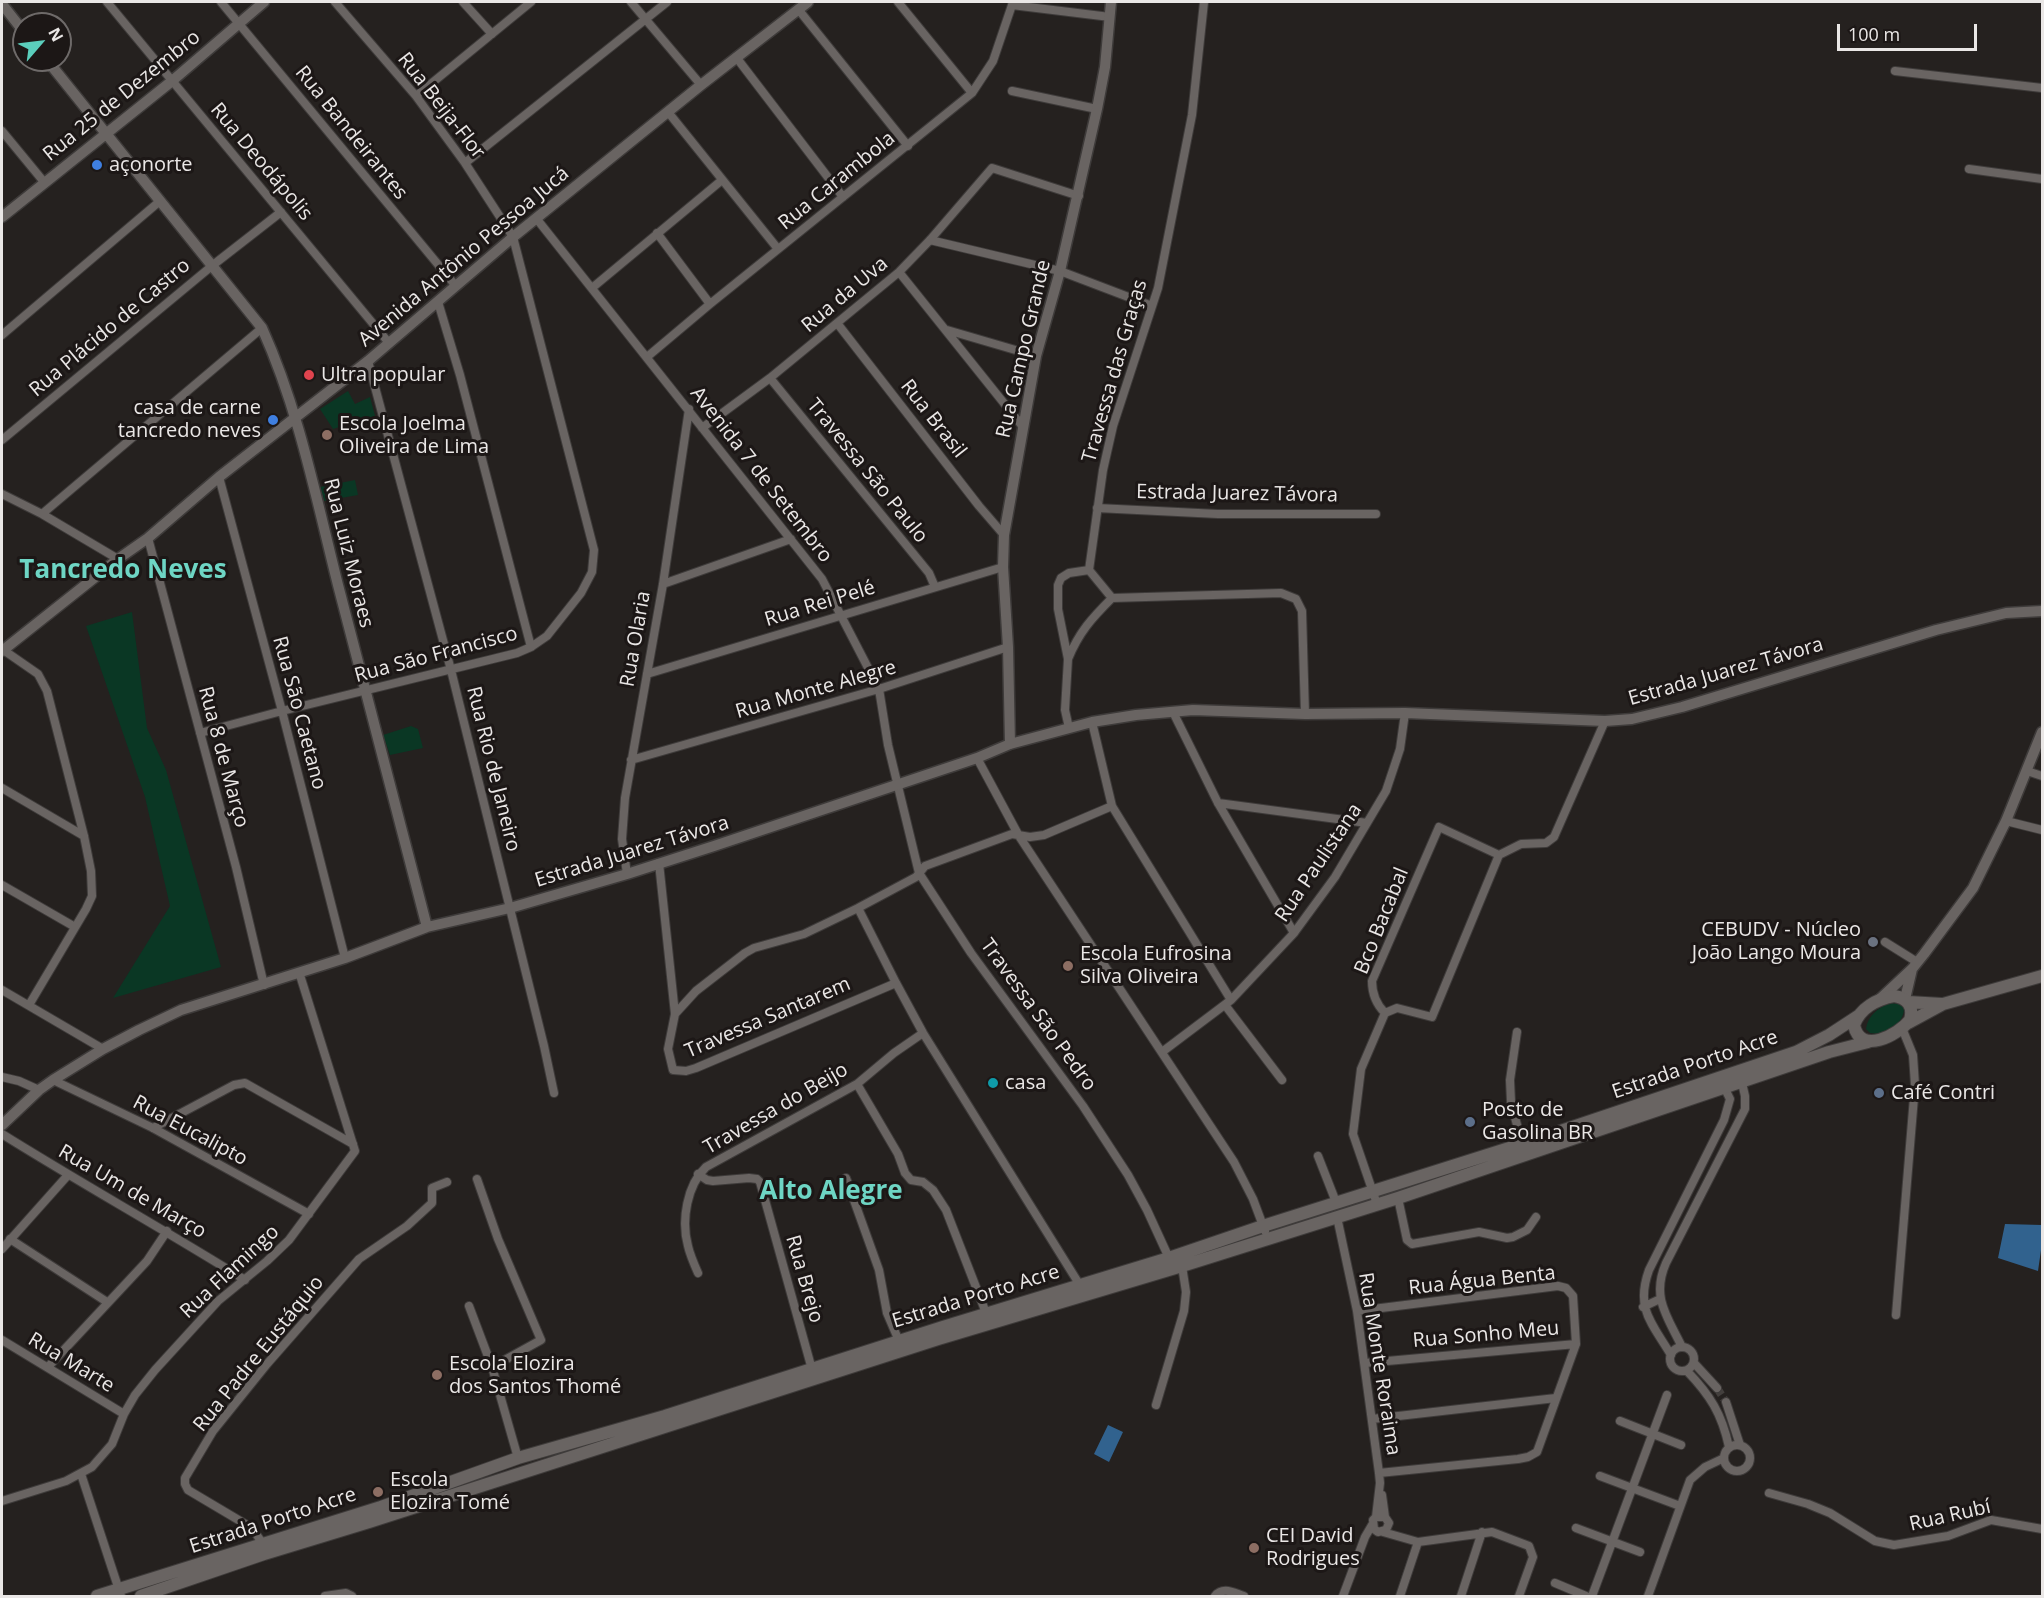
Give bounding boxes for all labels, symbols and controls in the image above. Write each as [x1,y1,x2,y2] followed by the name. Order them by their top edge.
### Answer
[12,12,72,72] north arrow
[1840,12,1980,50] scale bar
[1848,22,1900,46] text: 100 m
[43,24,69,45] text: N
[39,25,205,167] street label: Rua 25 de Dezembro
[392,48,490,164] street label: Rua Beija-Flor
[290,61,412,205] street label: Rua Bandeirantes
[205,98,317,226] street label: Rua Deodápolis
[774,127,900,235] street label: Rua Carambola
[109,153,193,177] place label: açonorte
[90,158,104,172] marker: açonorte
[354,162,574,352] street label: Avenida Antônio Pessoa Jucá
[797,252,893,338] street label: Rua da Uva
[25,254,195,402] street label: Rua Plácido de Castro
[992,258,1056,440] street label: Rua Campo Grande
[1077,277,1153,465] street label: Travessa das Graças
[321,363,445,387] place label: Ultra popular
[302,368,316,382] marker: Ultra popular
[895,375,971,463] street label: Rua Brasil
[685,382,837,568] street label: Avenida 7 de Setembro
[801,394,933,548] street label: Travessa São Paulo
[118,396,261,443] place label: casa de carne tancredo neves
[339,412,489,459] place label: Escola Joelma Oliveira de Lima
[266,413,280,427] marker: casa de carne tancredo neves
[320,428,334,442] marker: Escola Joelma Oliveira de Lima
[318,476,378,630] street label: Rua Luiz Moraes
[1136,480,1338,508] street label: Estrada Juarez Távora
[19,555,227,587] district label: Tancredo Neves
[762,576,878,632] street label: Rua Rei Pelé
[616,589,656,689] street label: Rua Olaria
[352,622,520,688] street label: Rua São Francisco
[1626,633,1826,711] street label: Estrada Juarez Távora
[267,634,331,792] street label: Rua São Caetano
[733,656,899,724] street label: Rua Monte Alegre
[193,684,253,830] street label: Rua 8 de Março
[461,684,525,854] street label: Rua Rio de Janeiro
[1271,799,1367,927] street label: Rua Paulistana
[532,811,732,893] street label: Estrada Juarez Távora
[1350,864,1414,978] street label: Bco Bacabal
[1692,918,1861,965] place label: CEBUDV - Núcleo João Lango Moura
[975,934,1101,1096] street label: Travessa São Pedro
[1866,935,1880,949] marker: CEBUDV - Núcleo João Lango Moura
[1080,942,1232,989] place label: Escola Eufrosina Silva Oliveira
[1061,959,1075,973] marker: Escola Eufrosina Silva Oliveira
[682,972,854,1064] street label: Travessa Santarem
[1609,1025,1781,1105] street label: Estrada Porto Acre
[700,1058,852,1160] street label: Travessa do Beijo
[1005,1071,1046,1095] place label: casa
[986,1076,1000,1090] marker: casa
[1891,1081,1995,1105] place label: Café Contri
[1872,1086,1886,1100] marker: Café Contri
[129,1091,251,1171] street label: Rua Eucalipto
[1482,1098,1593,1145] place label: Posto de Gasolina BR
[1463,1115,1477,1129] marker: Posto de Gasolina BR
[54,1140,210,1244] street label: Rua Um de Março
[759,1176,903,1208] district label: Alto Alegre
[176,1220,284,1324] street label: Rua Flamingo
[780,1232,828,1326] street label: Rua Brejo
[889,1260,1063,1334] street label: Estrada Porto Acre
[1407,1261,1557,1301] street label: Rua Água Benta
[189,1271,329,1437] street label: Rua Padre Eustáquio
[1353,1271,1405,1457] street label: Rua Monte Roraima
[1412,1317,1560,1353] street label: Rua Sonho Meu
[23,1328,119,1398] street label: Rua Marte
[449,1352,621,1399] place label: Escola Elozira dos Santos Thomé
[430,1368,444,1382] marker: Escola Elozira dos Santos Thomé
[390,1468,510,1515] place label: Escola Elozira Tomé
[187,1483,359,1559] street label: Estrada Porto Acre
[371,1485,385,1499] marker: Escola Elozira Tomé
[1907,1495,1993,1537] street label: Rua Rubí
[1266,1524,1360,1571] place label: CEI David Rodrigues
[1247,1541,1261,1555] marker: CEI David Rodrigues

